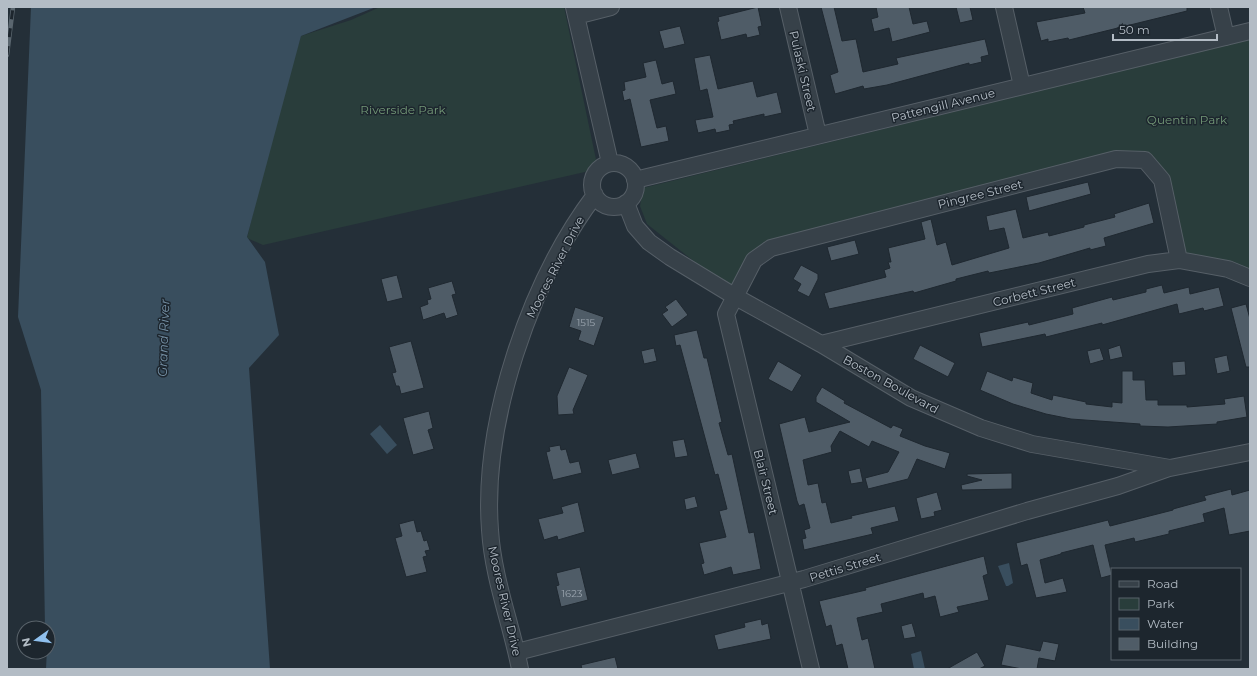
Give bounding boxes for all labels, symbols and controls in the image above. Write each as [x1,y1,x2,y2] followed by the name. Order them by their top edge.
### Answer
[1113,16,1217,42] scale bar
[1119,22,1150,37] text: 50 m
[786,29,820,113] street label: Pulaski Street
[889,85,997,125] street label: Pattengill Avenue
[360,102,446,117] park label: Riverside Park
[1147,112,1228,127] park label: Quentin Park
[936,176,1024,212] street label: Pingree Street
[523,214,587,320] street label: Moores River Drive
[991,274,1077,310] street label: Corbett Street
[154,298,172,377] water label: Grand River
[577,316,596,329] house number: 1515
[841,352,941,416] street label: Boston Boulevard
[751,448,781,516] street label: Blair Street
[485,545,525,657] street label: Moores River Drive
[808,549,883,585] street label: Pettis Street
[1111,568,1241,660] legend
[1147,576,1178,591] text: Road
[561,587,583,600] house number: 1623
[1147,596,1175,611] text: Park
[1147,616,1184,631] text: Water
[16,620,56,660] north arrow
[18,636,34,648] text: N
[1147,636,1198,651] text: Building

